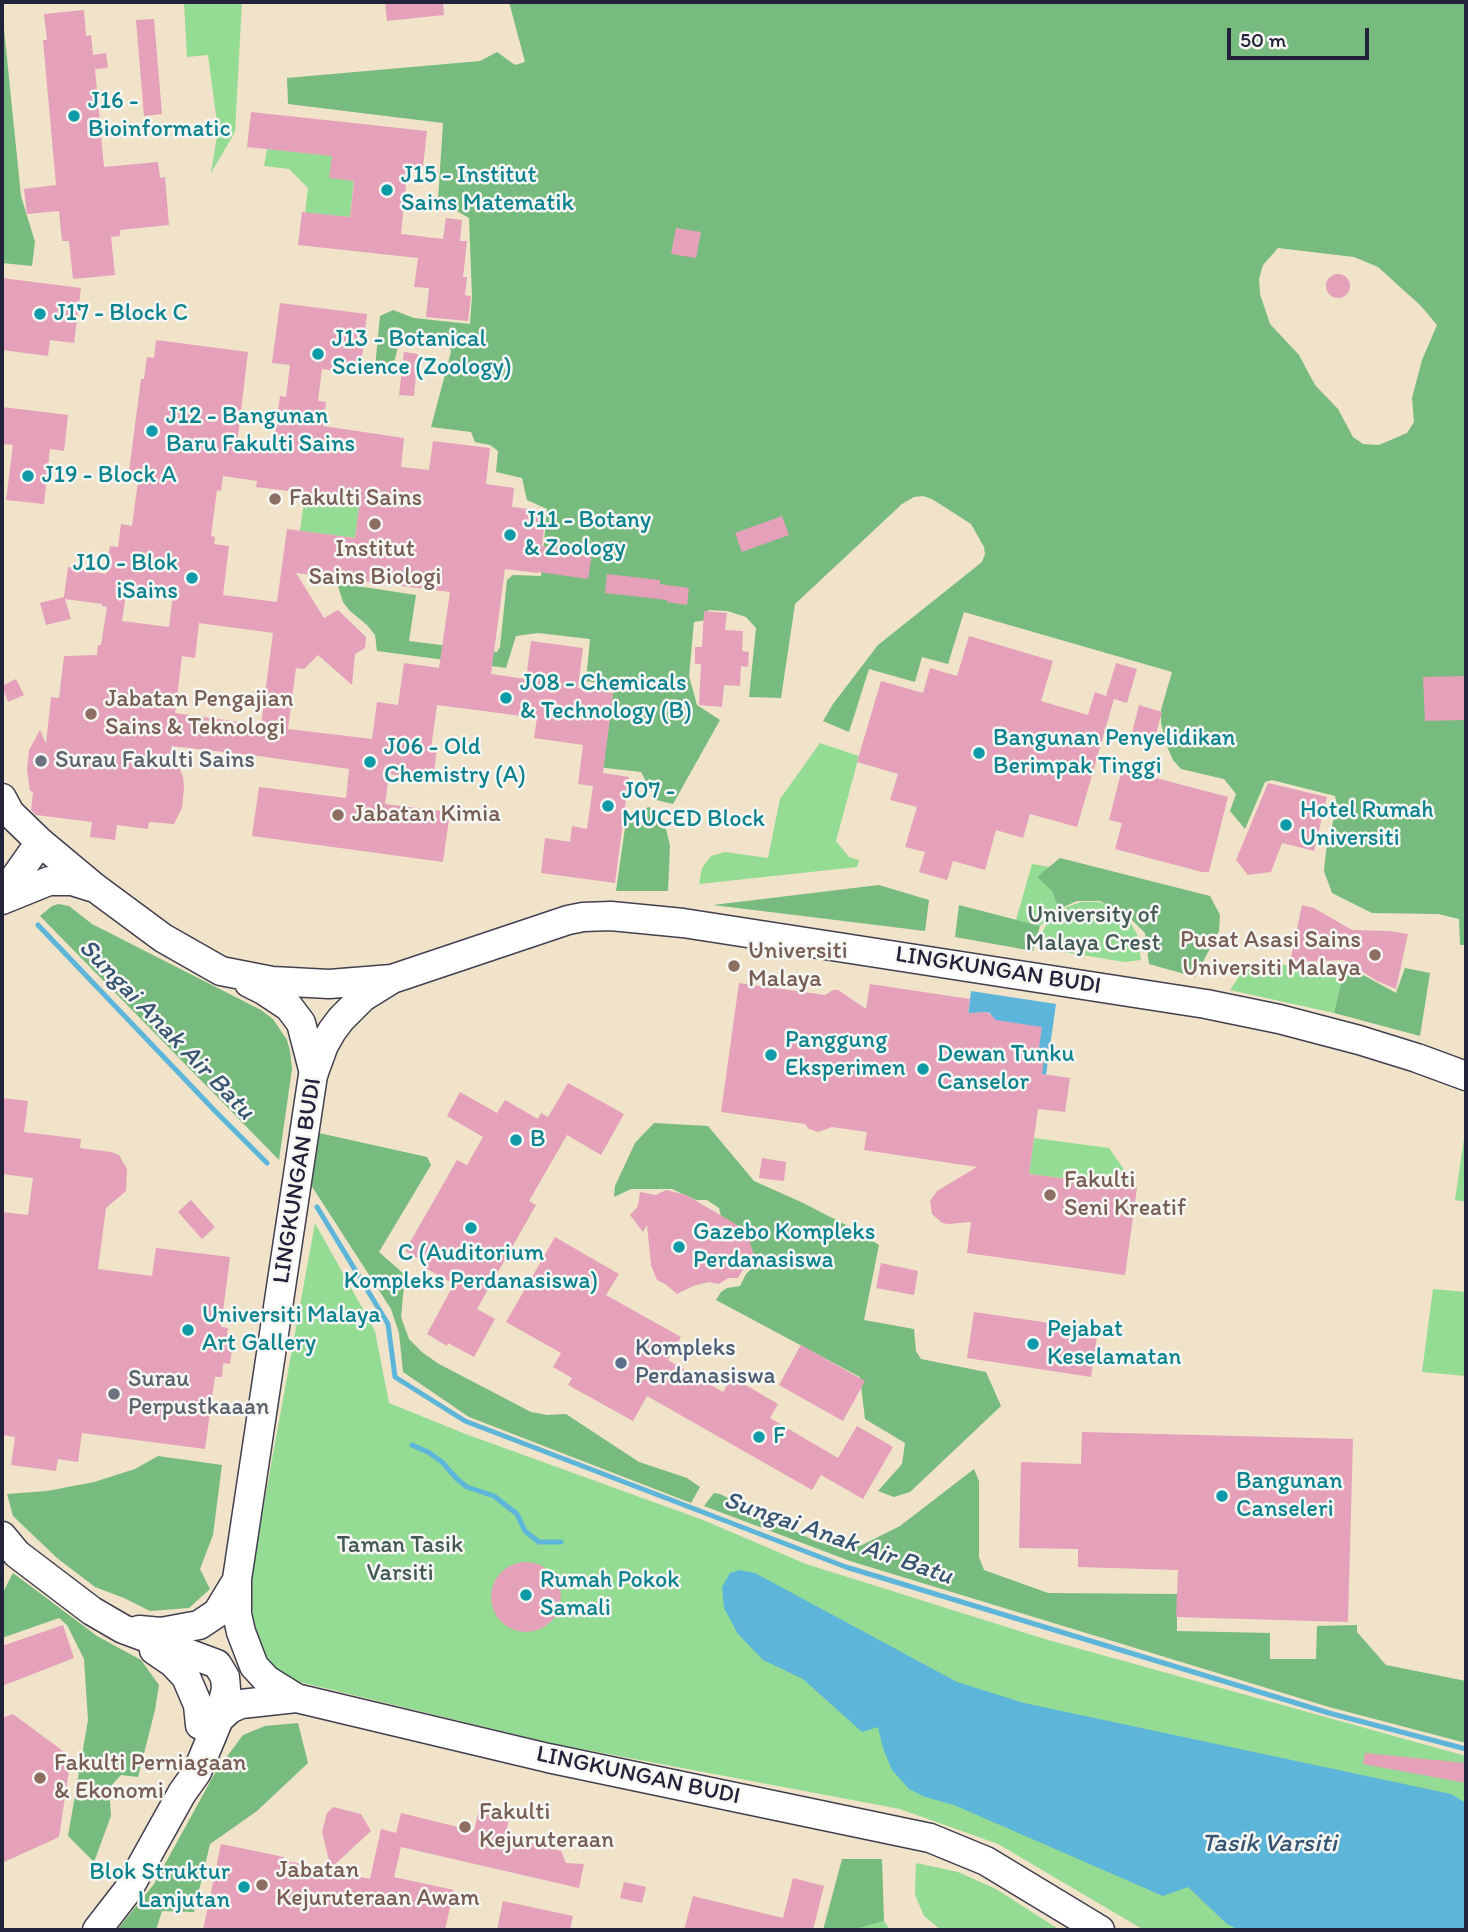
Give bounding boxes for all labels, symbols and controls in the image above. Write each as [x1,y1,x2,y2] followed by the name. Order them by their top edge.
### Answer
[1230,14,1372,58] scale bar
[1240,27,1286,52] text: 50 m
[88,88,231,144] place label: J16 - Bioinformatic
[66,108,82,124] marker: J16 - Bioinformatic
[401,162,574,218] place label: J15 - Institut Sains Matematik
[379,182,395,198] marker: J15 - Institut Sains Matematik
[54,300,188,328] place label: J17 - Block C
[32,306,48,322] marker: J17 - Block C
[332,326,512,382] place label: J13 - Botanical Science (Zoology)
[310,346,326,362] marker: J13 - Botanical Science (Zoology)
[166,403,355,459] place label: J12 - Bangunan Baru Fakulti Sains
[144,423,160,439] marker: J12 - Bangunan Baru Fakulti Sains
[42,462,177,490] place label: J19 - Block A
[20,468,36,484] marker: J19 - Block A
[289,485,422,513] place label: Fakulti Sains
[267,491,283,507] marker: Fakulti Sains
[524,507,651,563] place label: J11 - Botany & Zoology
[367,516,383,532] marker: Institut Sains Biologi
[502,527,518,543] marker: J11 - Botany & Zoology
[309,536,441,592] place label: Institut Sains Biologi
[73,550,178,606] place label: J10 - Blok iSains
[184,570,200,586] marker: J10 - Blok iSains
[520,670,692,726] place label: J08 - Chemicals & Technology (B)
[105,686,294,742] place label: Jabatan Pengajian Sains & Teknologi
[498,690,514,706] marker: J08 - Chemicals & Technology (B)
[83,706,99,722] marker: Jabatan Pengajian Sains & Teknologi
[993,725,1235,781] place label: Bangunan Penyelidikan Berimpak Tinggi
[384,734,526,790] place label: J06 - Old Chemistry (A)
[971,745,987,761] marker: Bangunan Penyelidikan Berimpak Tinggi
[55,747,255,775] place label: Surau Fakulti Sains
[33,753,49,769] marker: Surau Fakulti Sains
[362,754,378,770] marker: J06 - Old Chemistry (A)
[622,778,765,834] place label: J07 - MUCED Block
[1300,797,1433,853] place label: Hotel Rumah Universiti
[600,798,616,814] marker: J07 - MUCED Block
[352,801,501,829] place label: Jabatan Kimia
[330,807,346,823] marker: Jabatan Kimia
[1278,817,1294,833] marker: Hotel Rumah Universiti
[1026,902,1160,958] park label: University of Malaya Crest
[1180,927,1361,983] place label: Pusat Asasi Sains Universiti Malaya
[71,933,261,1127] water label: Sungai Anak Air Batu
[748,938,848,994] place label: Universiti Malaya
[893,941,1103,1001] street label: LINGKUNGAN BUDI
[1367,947,1383,963] marker: Pusat Asasi Sains Universiti Malaya
[726,958,742,974] marker: Universiti Malaya
[785,1027,906,1083] place label: Panggung Eksperimen
[937,1041,1075,1097] place label: Dewan Tunku Canselor
[763,1047,779,1063] marker: Panggung Eksperimen
[915,1061,931,1077] marker: Dewan Tunku Canselor
[268,1076,328,1286] street label: LINGKUNGAN BUDI
[530,1126,546,1154] place label: B
[508,1132,524,1148] marker: B
[1064,1167,1186,1223] place label: Fakulti Seni Kreatif
[1042,1187,1058,1203] marker: Fakulti Seni Kreatif
[693,1219,875,1275] place label: Gazebo Kompleks Perdanasiswa
[463,1220,479,1236] marker: C (Auditorium Kompleks Perdanasiswa)
[671,1239,687,1255] marker: Gazebo Kompleks Perdanasiswa
[344,1240,598,1296] place label: C (Auditorium Kompleks Perdanasiswa)
[202,1302,381,1358] place label: Universiti Malaya Art Gallery
[1047,1316,1181,1372] place label: Pejabat Keselamatan
[180,1322,196,1338] marker: Universiti Malaya Art Gallery
[635,1335,775,1391] place label: Kompleks Perdanasiswa
[1025,1336,1041,1352] marker: Pejabat Keselamatan
[613,1355,629,1371] marker: Kompleks Perdanasiswa
[128,1366,269,1422] place label: Surau Perpustkaaan
[106,1386,122,1402] marker: Surau Perpustkaaan
[773,1423,785,1451] place label: F
[751,1429,767,1445] marker: F
[1236,1468,1342,1524] place label: Bangunan Canseleri
[720,1485,956,1593] water label: Sungai Anak Air Batu
[1214,1488,1230,1504] marker: Bangunan Canseleri
[337,1532,463,1588] park label: Taman Tasik Varsiti
[540,1567,680,1623] place label: Rumah Pokok Samali
[518,1587,534,1603] marker: Rumah Pokok Samali
[533,1740,743,1812] street label: LINGKUNGAN BUDI
[54,1750,246,1806] place label: Fakulti Perniagaan & Ekonomi
[32,1770,48,1786] marker: Fakulti Perniagaan & Ekonomi
[479,1799,614,1855] place label: Fakulti Kejuruteraan
[457,1819,473,1835] marker: Fakulti Kejuruteraan
[1201,1828,1337,1860] water label: Tasik Varsiti
[276,1857,480,1913] place label: Jabatan Kejuruteraan Awam
[89,1859,230,1915] place label: Blok Struktur Lanjutan
[254,1877,270,1893] marker: Jabatan Kejuruteraan Awam
[236,1879,252,1895] marker: Blok Struktur Lanjutan

